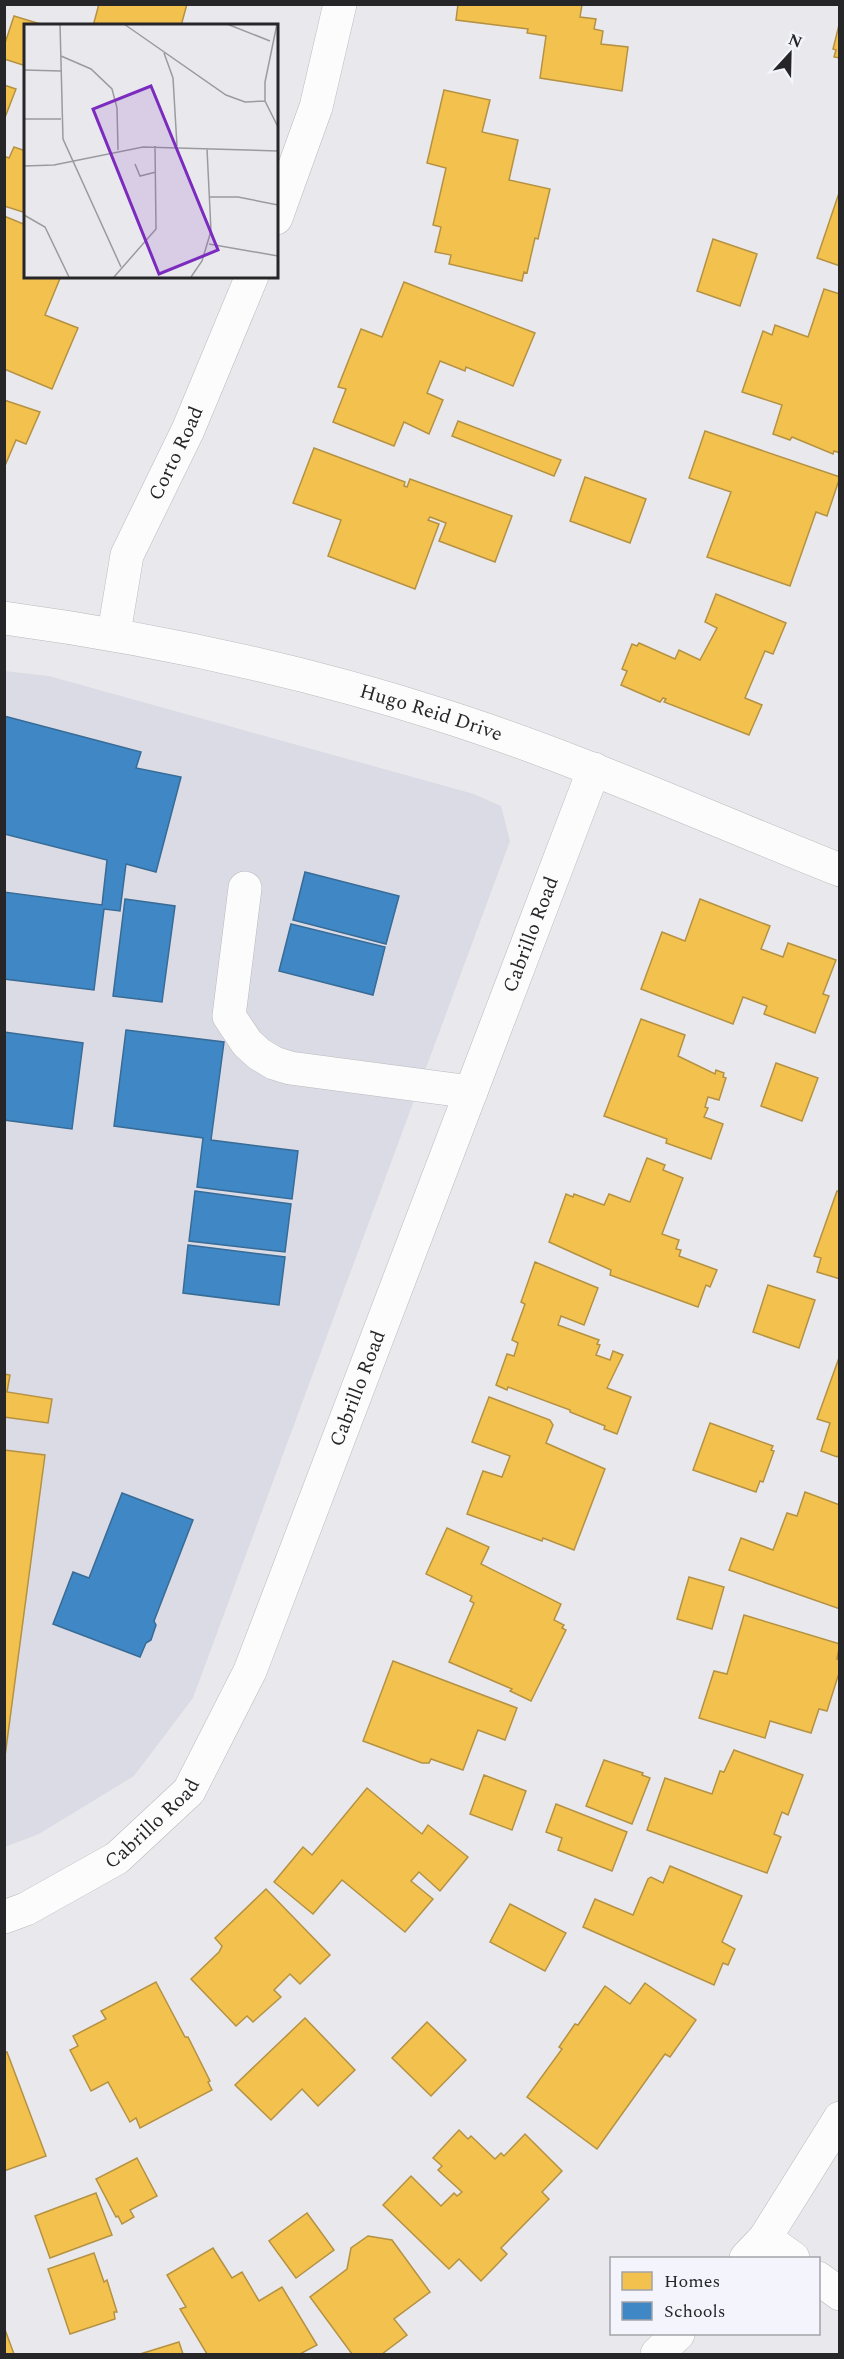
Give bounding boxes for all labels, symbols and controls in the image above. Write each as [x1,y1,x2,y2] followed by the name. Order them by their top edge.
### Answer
[24,24,278,278] inset map
[760,24,820,84] north arrow
[785,27,806,55] text: N
[141,402,211,506] street label: Corto Road
[356,676,507,749] street label: Hugo Reid Drive
[495,872,567,997] street label: Cabrillo Road
[322,1326,394,1451] street label: Cabrillo Road
[99,1773,208,1877] street label: Cabrillo Road
[610,2257,820,2335] legend
[664,2268,720,2295] text: Homes
[664,2298,726,2325] text: Schools

